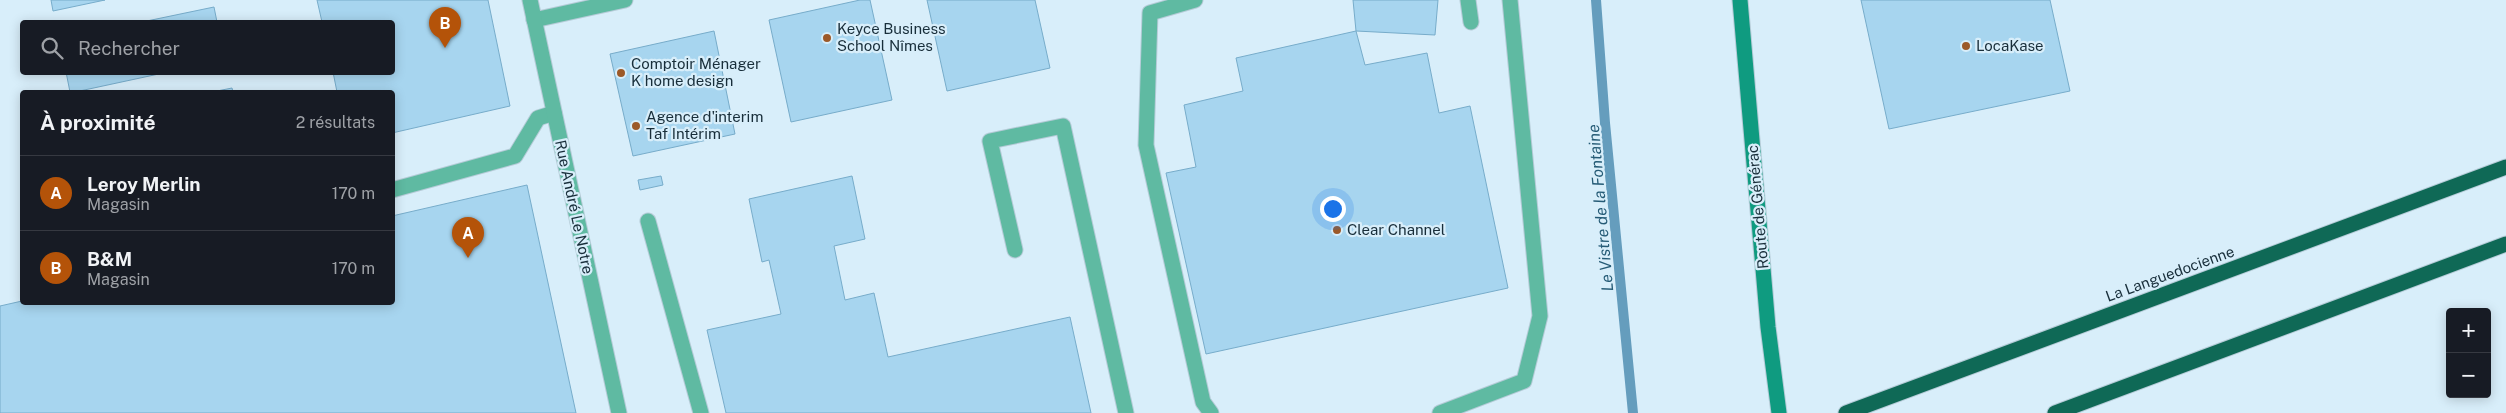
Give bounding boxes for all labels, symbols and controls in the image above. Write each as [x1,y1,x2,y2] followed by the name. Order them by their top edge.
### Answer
[429,7,461,48] pin: B
[20,20,395,75] search box
[837,20,946,54] place label: Keyce Business School Nîmes
[821,32,833,44] marker: Keyce Business School Nîmes
[38,34,66,62] icon: search
[78,37,180,59] text: Rechercher
[1976,37,2044,54] place label: LocaKase
[1960,40,1972,52] marker: LocaKase
[631,55,761,89] place label: Comptoir Ménager K home design
[615,67,627,79] marker: Comptoir Ménager K home design
[646,108,763,142] place label: Agence d'interim Taf Intérim
[40,110,156,135] text: À proximité
[296,113,375,132] text: 2 résultats
[630,120,642,132] marker: Agence d'interim Taf Intérim
[1584,123,1617,292] water label: Le Vistre de la Fontaine
[552,138,597,276] street label: Rue André Le Notre
[1744,144,1771,270] street label: Route de Générac
[87,173,201,195] text: Leroy Merlin
[50,184,62,203] text: A
[332,184,375,203] text: 170 m
[87,195,150,214] text: Magasin
[1320,196,1346,222] your location
[452,217,484,258] pin: A
[1347,221,1445,238] place label: Clear Channel
[1331,224,1343,236] marker: Clear Channel
[2103,242,2236,305] street label: La Languedocienne
[87,248,132,270] text: B&M
[51,259,61,278] text: B
[332,259,375,278] text: 170 m
[87,270,150,289] text: Magasin
[2446,308,2491,398] map controls
[2446,308,2491,353] button: +
[2446,353,2491,398] button: −

